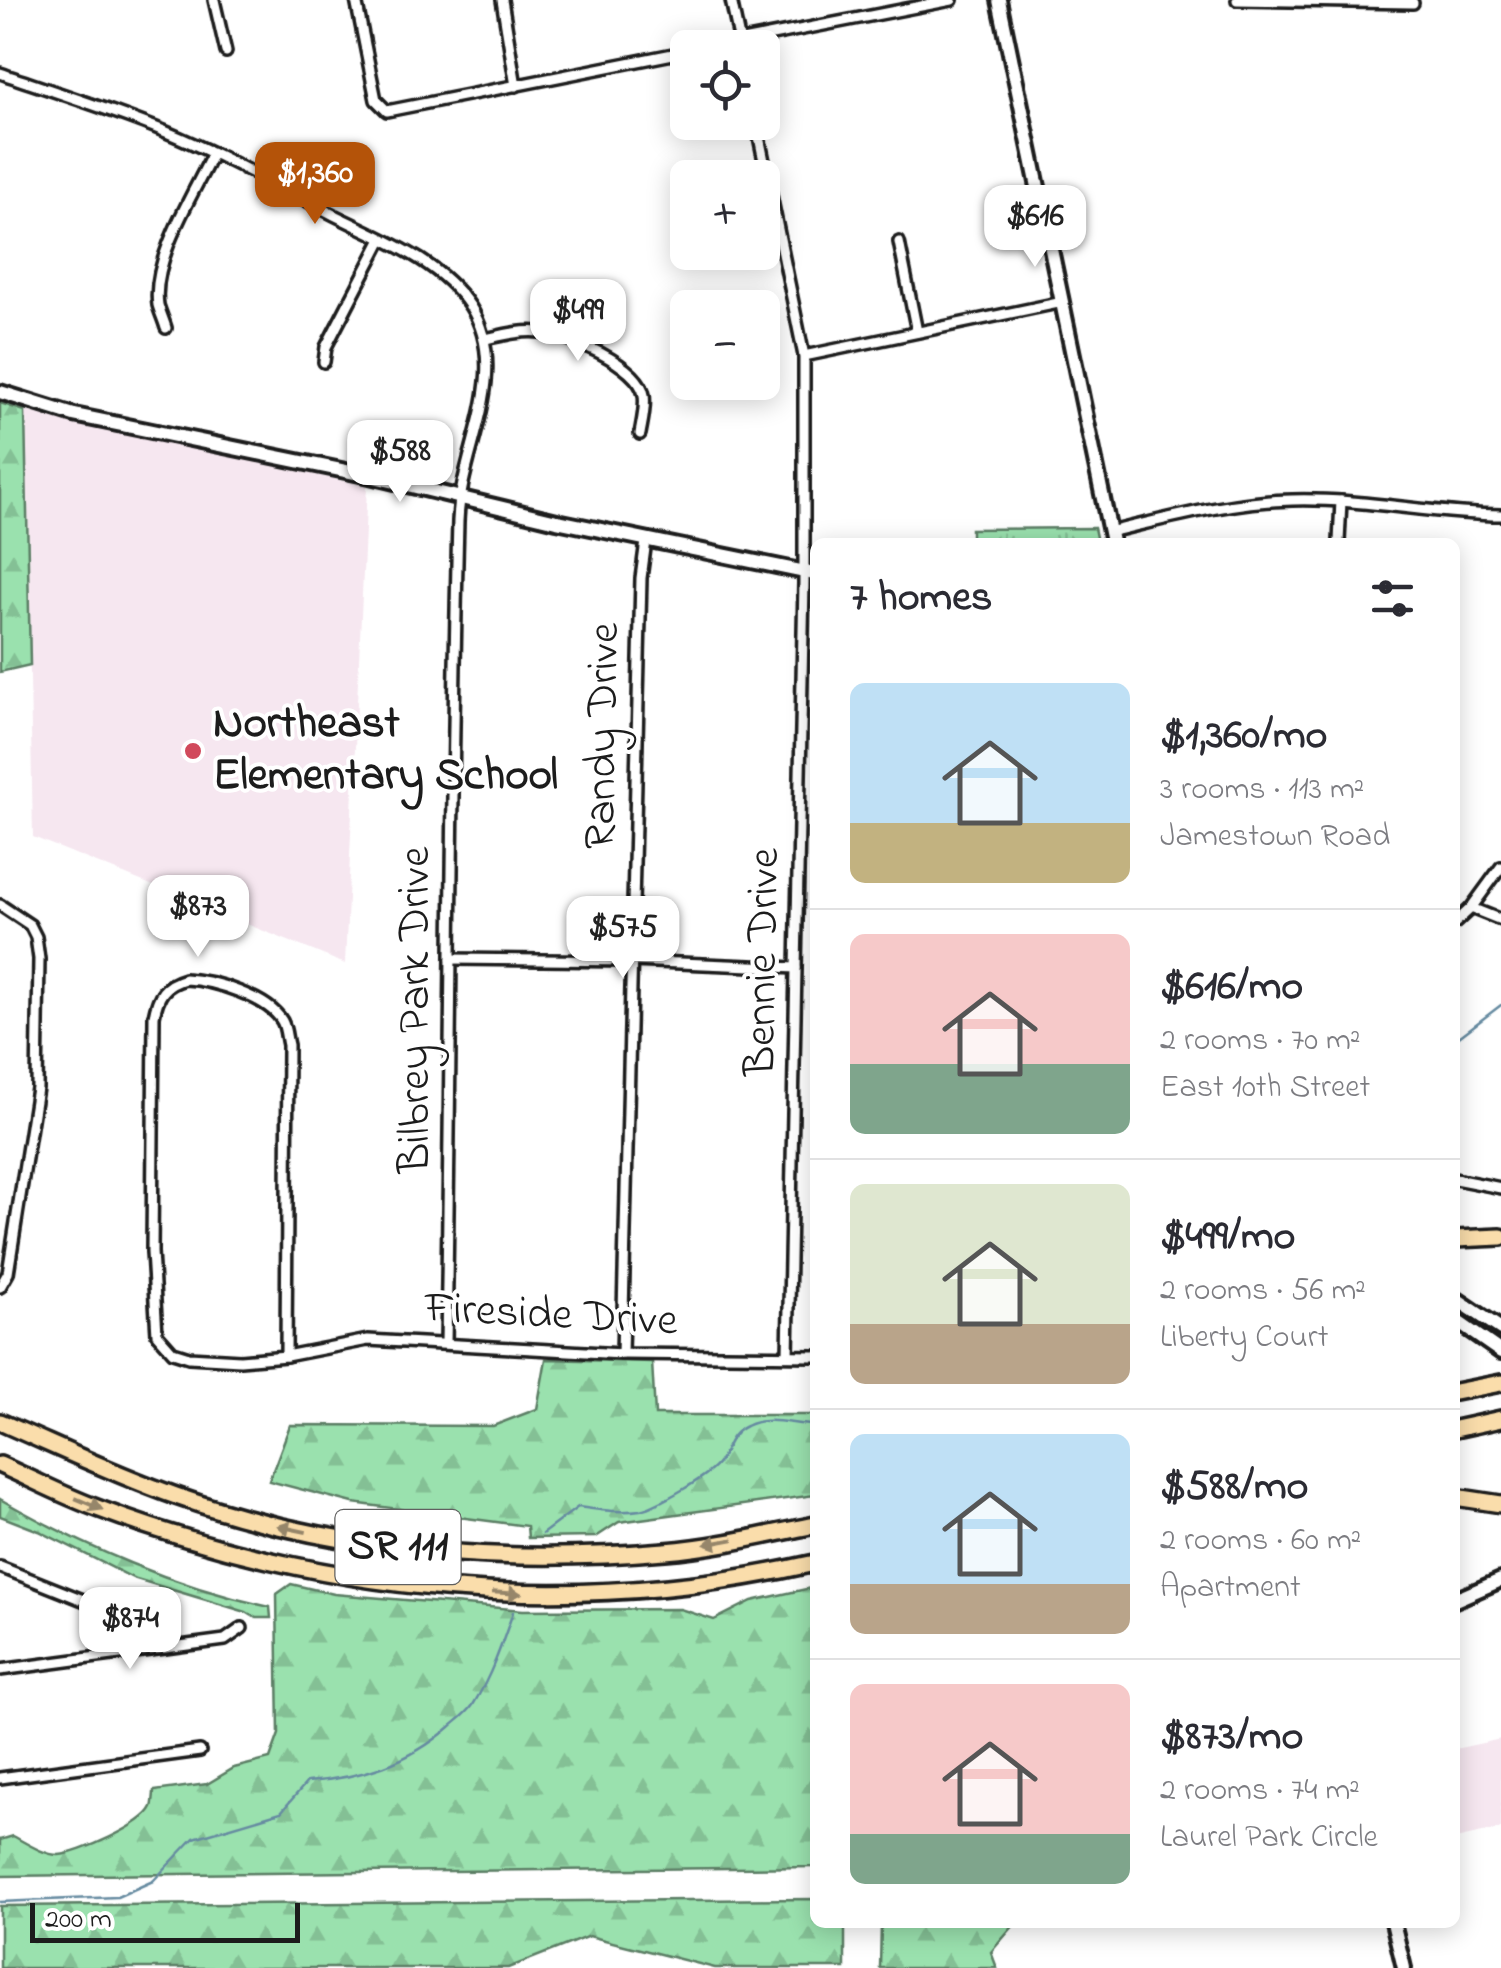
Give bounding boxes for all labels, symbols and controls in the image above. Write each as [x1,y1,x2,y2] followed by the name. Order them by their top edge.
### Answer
[670,30,780,400] map controls
[670,30,780,140] button: locate
[234,142,396,227] pin: $1,360
[277,151,353,198] text: $1,360
[670,160,780,270] button: +
[976,185,1094,270] pin: $616
[1006,194,1064,241] text: $616
[519,279,637,364] pin: $499
[552,288,604,335] text: $499
[670,290,780,400] button: −
[341,420,459,505] pin: $588
[369,429,431,476] text: $588
[850,568,992,629] text: 7 homes
[1365,571,1420,626] icon: filters
[569,621,639,850] street label: Randy Drive
[213,692,558,810] place label: Northeast Elementary School
[1160,706,1327,767] text: $1,360/mo
[930,723,1050,843] icon: home
[182,740,204,762] marker: Northeast Elementary School
[1160,767,1364,814] text: 3 rooms · 113 m²
[1160,814,1390,861] text: Jamestown Road
[384,846,450,1174] street label: Bilbrey Park Drive
[729,846,799,1078] street label: Bennie Drive
[139,875,257,960] pin: $873
[169,884,227,931] text: $873
[564,896,682,981] pin: $575
[588,905,658,952] text: $575
[1160,957,1303,1018] text: $616/mo
[930,974,1050,1094] icon: home
[1160,1018,1360,1065] text: 2 rooms · 70 m²
[1160,1065,1370,1112] text: East 10th Street
[1160,1207,1295,1268] text: $499/mo
[930,1224,1050,1344] icon: home
[1160,1268,1366,1315] text: 2 rooms · 56 m²
[422,1276,680,1356] street label: Fireside Drive
[1160,1315,1328,1362] text: Liberty Court
[1160,1457,1308,1518] text: $588/mo
[930,1474,1050,1594] icon: home
[74,1497,104,1513] one-way arrow
[336,1510,460,1584] road number: SR 111
[1160,1518,1361,1565] text: 2 rooms · 60 m²
[276,1520,307,1536] one-way arrow
[703,1535,734,1550] one-way arrow
[1160,1565,1301,1612] text: Apartment
[492,1585,524,1601] one-way arrow
[71,1587,189,1672] pin: $874
[101,1596,159,1643] text: $874
[1160,1707,1303,1768] text: $873/mo
[930,1724,1050,1844] icon: home
[1160,1768,1360,1815] text: 2 rooms · 74 m²
[1160,1815,1378,1862] text: Laurel Park Circle
[30,1898,300,1942] scale bar
[45,1900,112,1941] text: 200 m

